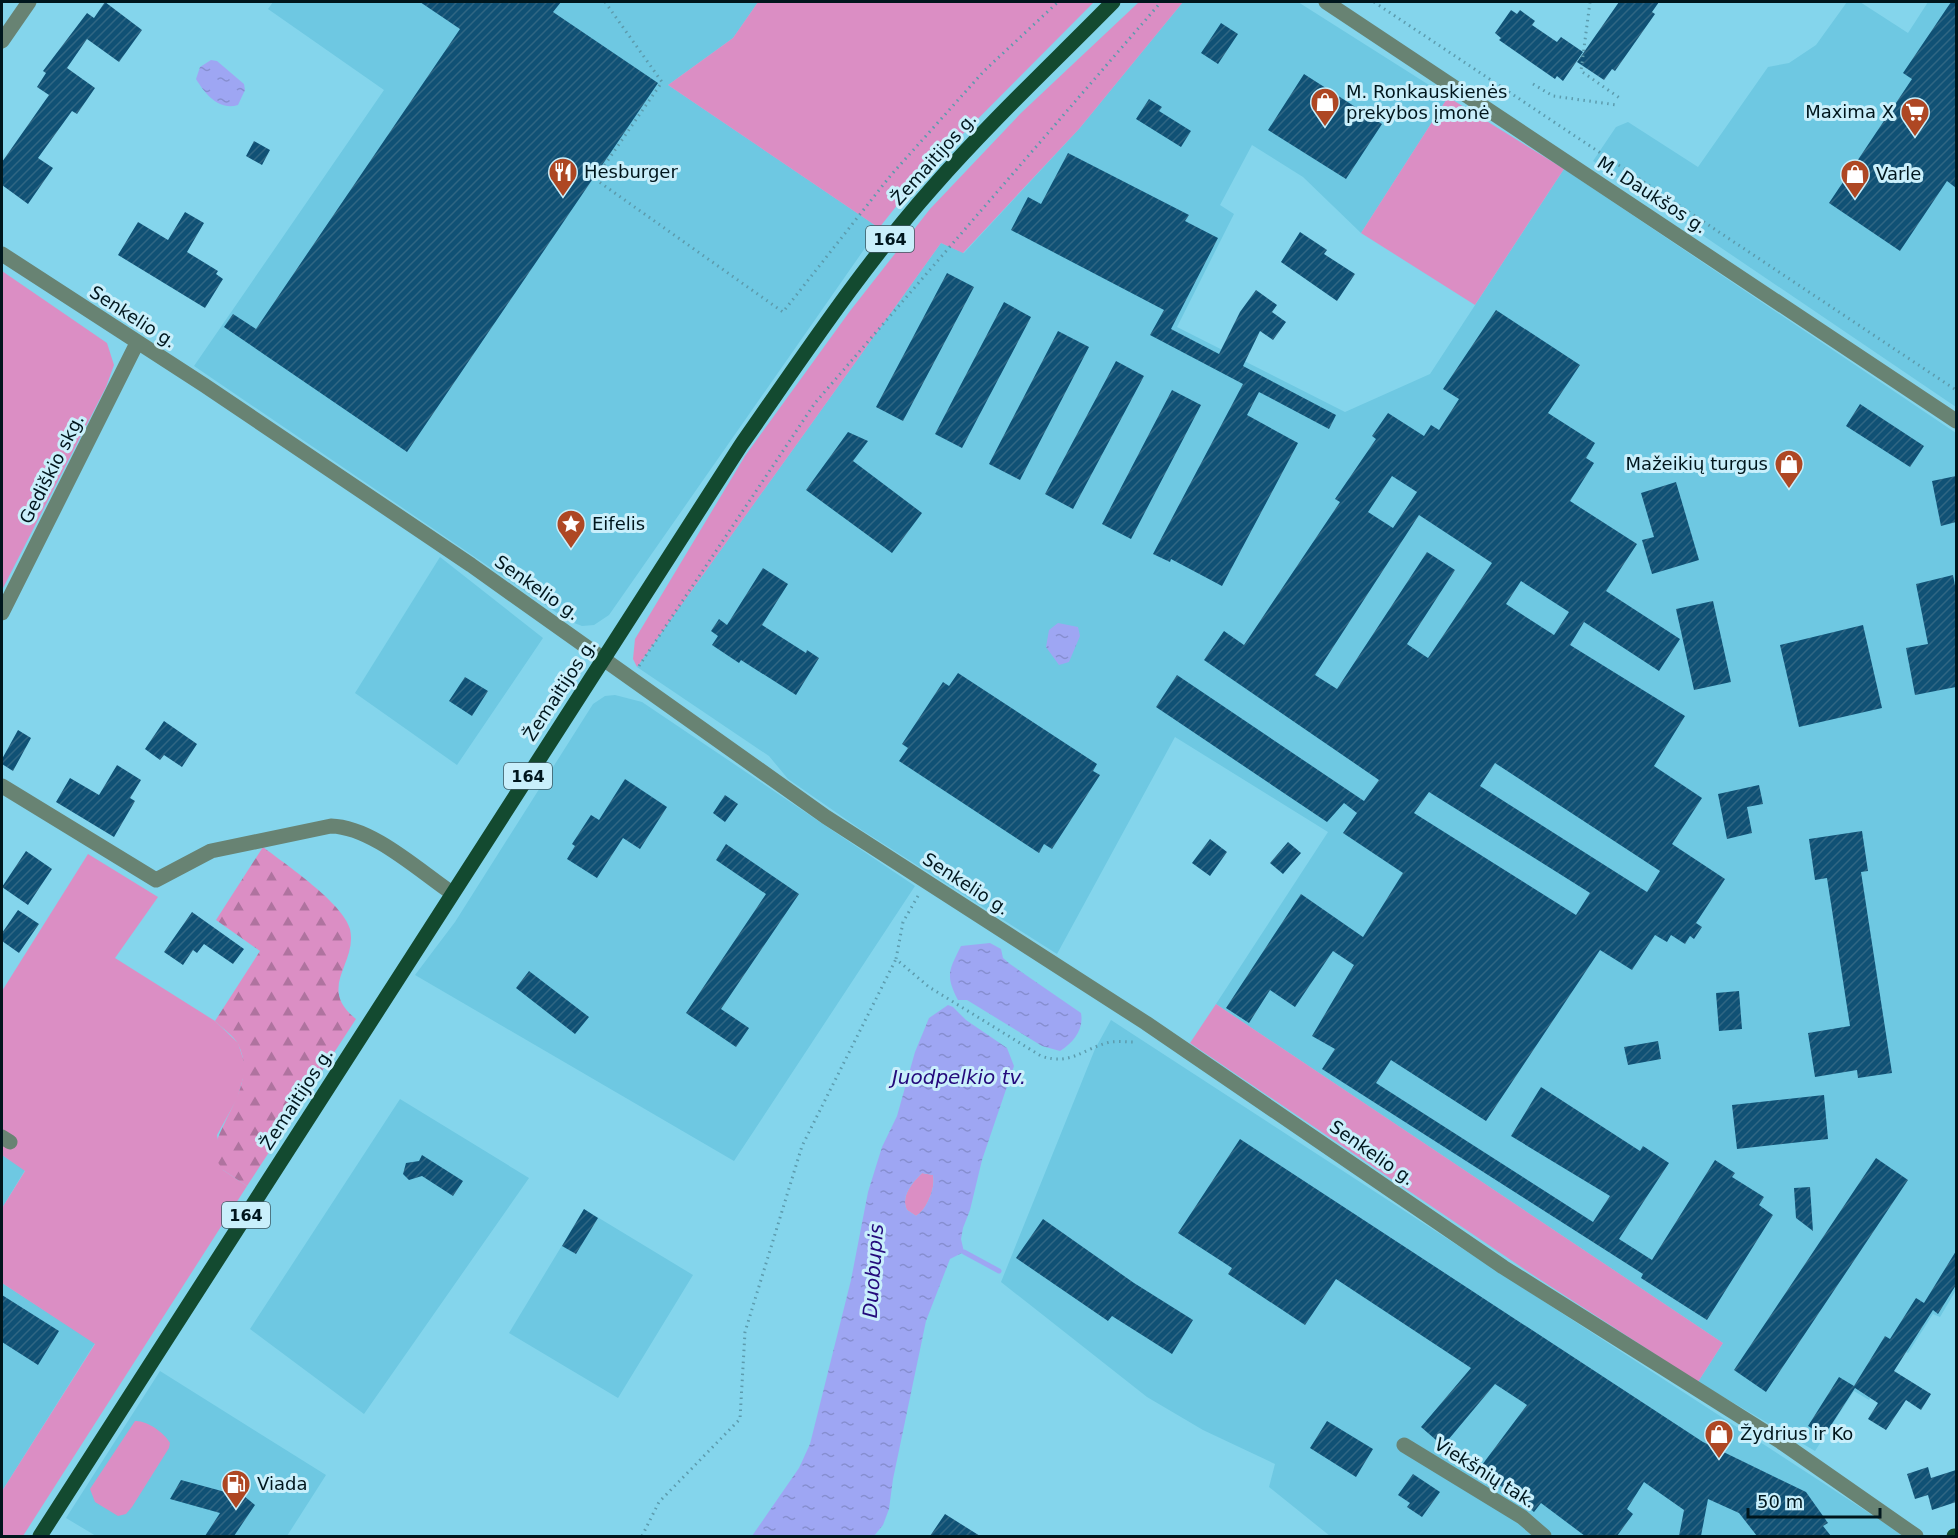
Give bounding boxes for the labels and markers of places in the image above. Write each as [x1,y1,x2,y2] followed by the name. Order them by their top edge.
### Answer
[1346,81,1507,123] place label: M. Ronkauskienės prekybos įmonė
[1309,86,1341,128] shop icon: M. Ronkauskienės prekybos įmonė
[1899,96,1931,138] supermarket icon: Maxima X
[1805,101,1894,122] place label: Maxima X
[547,156,579,198] restaurant icon: Hesburger
[1839,158,1871,200] shop icon: Varle
[584,161,678,182] place label: Hesburger
[1876,163,1921,184] place label: Varle
[1773,448,1805,490] shop icon: Mažeikių turgus
[1626,453,1768,474] place label: Mažeikių turgus
[555,508,587,550] place icon: Eifelis
[592,513,645,534] place label: Eifelis
[1703,1418,1735,1460] shop icon: Žydrius ir Ko
[1740,1423,1853,1444] place label: Žydrius ir Ko
[220,1468,252,1510] fuel station icon: Viada
[257,1473,307,1494] place label: Viada

